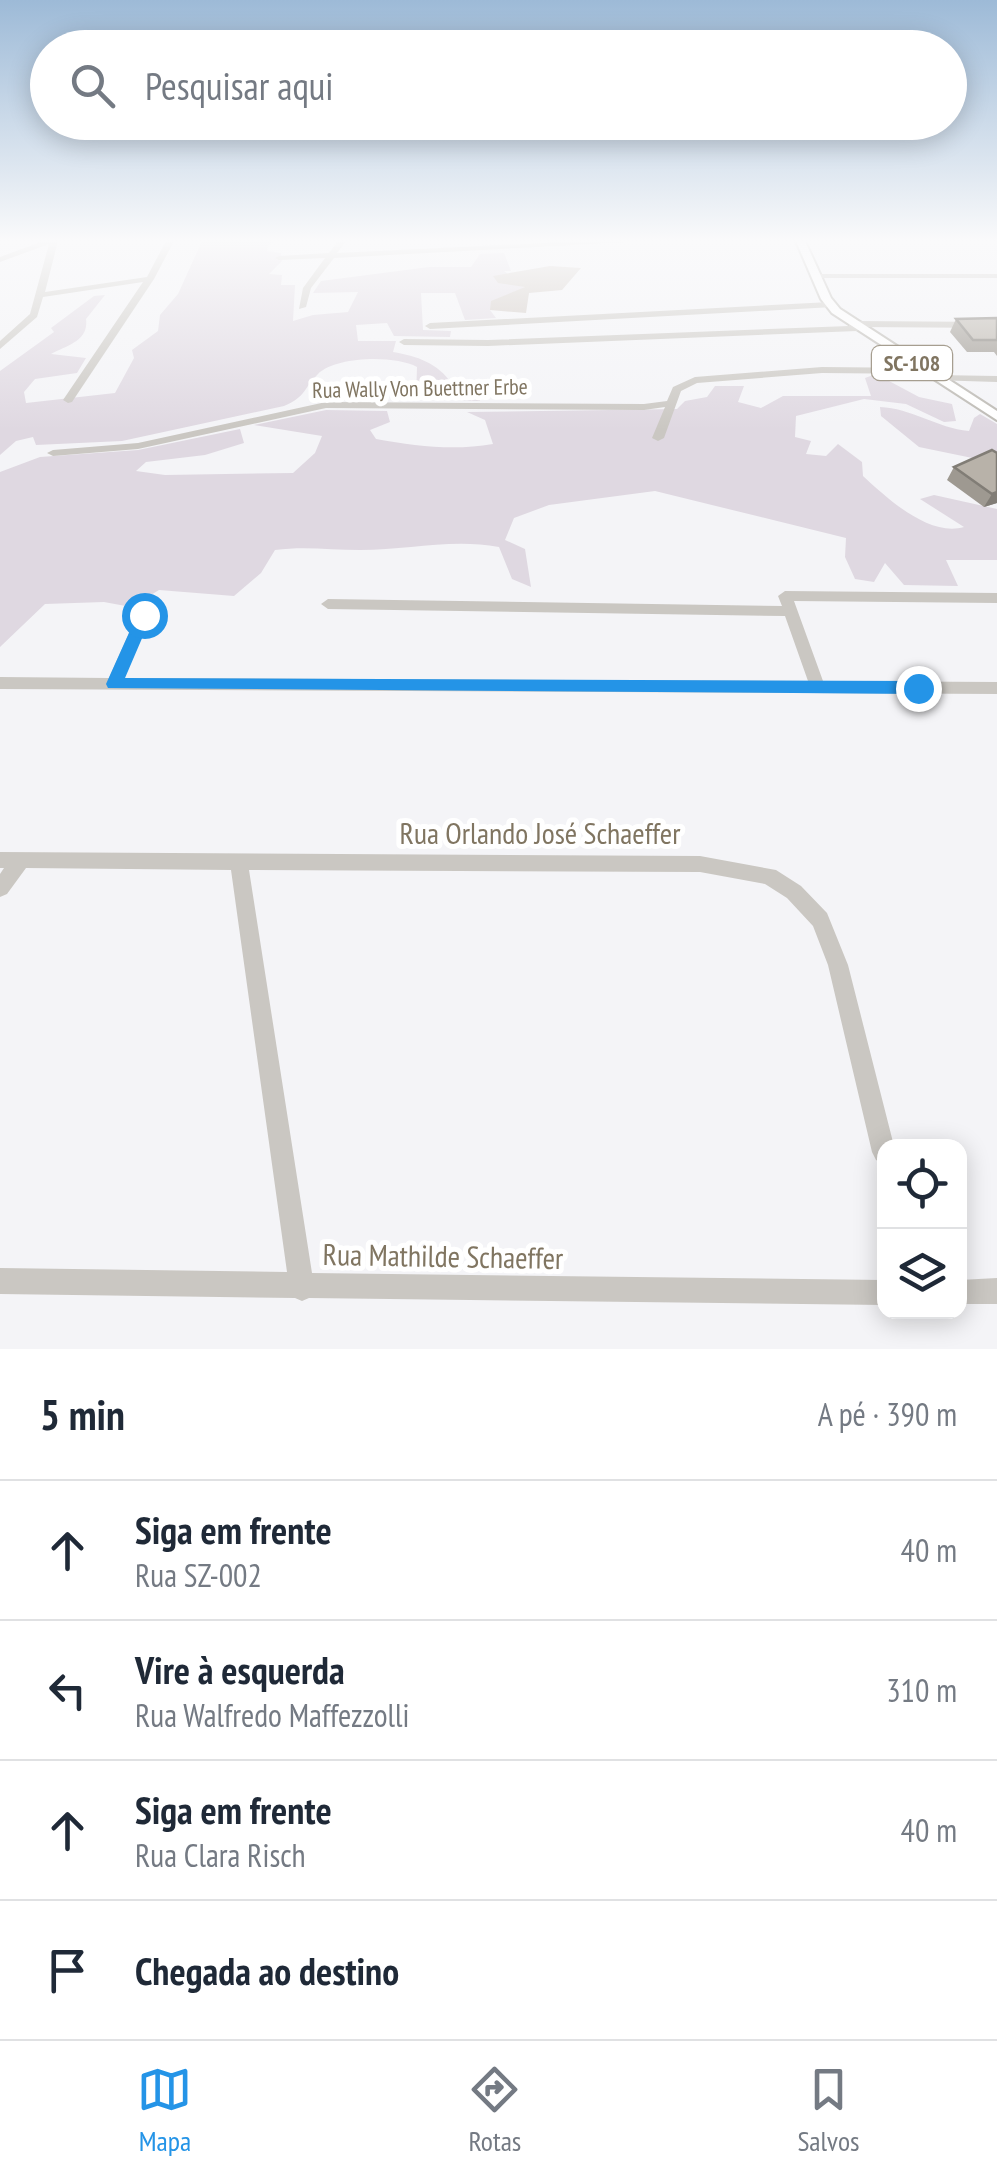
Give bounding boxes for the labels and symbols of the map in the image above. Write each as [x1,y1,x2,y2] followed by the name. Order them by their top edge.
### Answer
[872,346,952,380] road number: SC-108
[312,372,528,404] street label: Rua Wally Von Buettner Erbe
[122,593,168,639] route start
[896,666,942,712] route end
[400,813,681,852] street label: Rua Orlando José Schaeffer
[322,1234,564,1277] street label: Rua Mathilde Schaeffer

